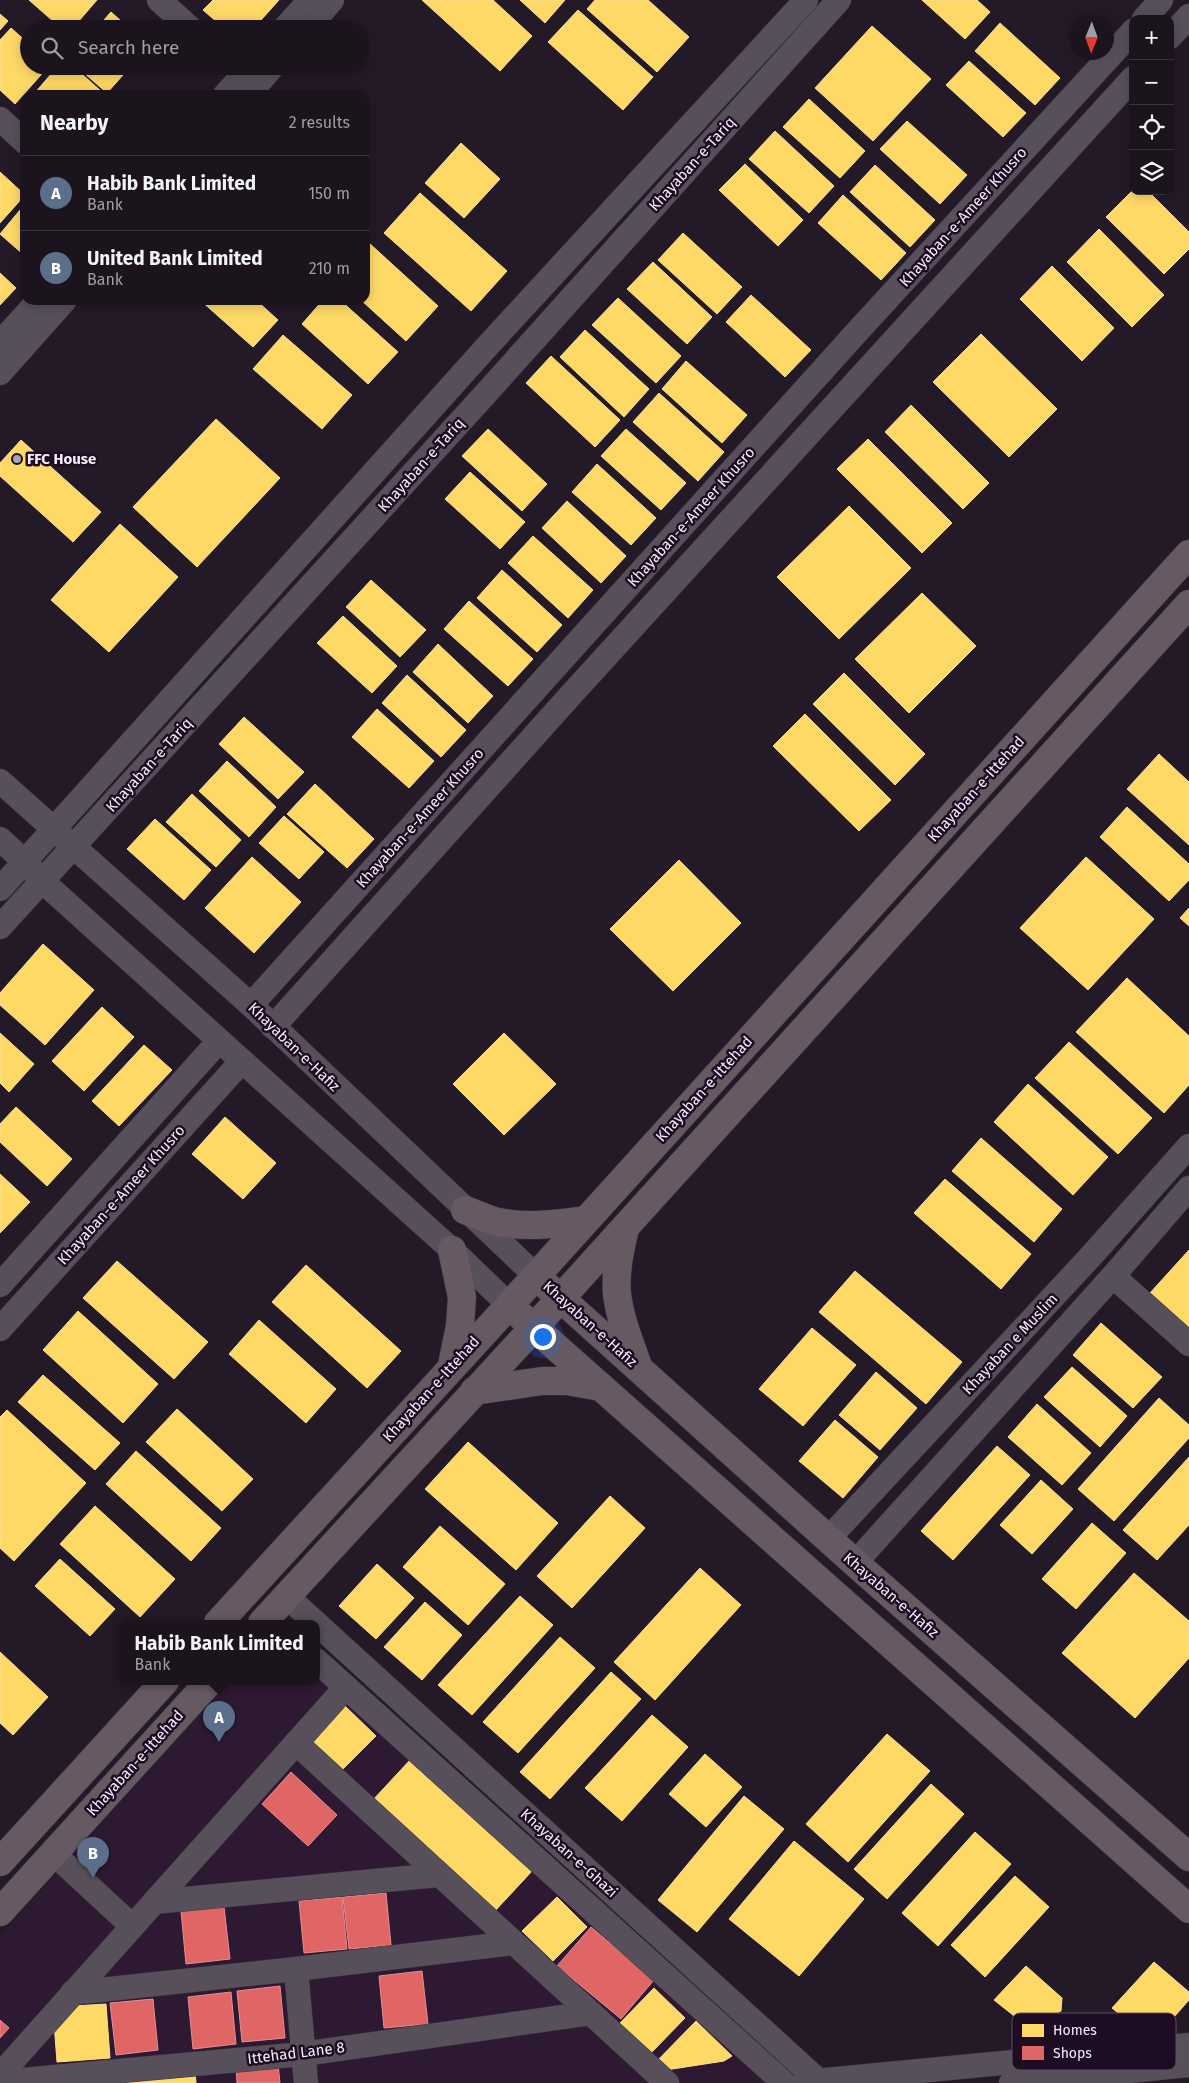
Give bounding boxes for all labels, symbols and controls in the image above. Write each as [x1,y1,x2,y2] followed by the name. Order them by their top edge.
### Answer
[1069,15,1114,60] north arrow
[1129,15,1174,195] map controls
[1129,15,1174,60] button: +
[20,20,370,75] search box
[38,34,66,62] icon: search
[78,36,179,59] text: Search here
[1129,60,1174,105] button: −
[1129,105,1174,150] button: locate
[40,110,108,136] text: Nearby
[289,113,350,132] text: 2 results
[645,113,739,215] street label: Khayaban-e-Tariq
[896,143,1030,291] street label: Khayaban-e-Ameer Khusro
[1129,150,1174,195] button: layers
[87,172,256,195] text: Habib Bank Limited
[51,184,61,203] text: A
[308,184,350,203] text: 150 m
[87,195,123,214] text: Bank
[87,247,263,270] text: United Bank Limited
[51,259,61,278] text: B
[309,259,350,278] text: 210 m
[87,270,123,289] text: Bank
[374,414,468,516] street label: Khayaban-e-Tariq
[624,443,758,591] street label: Khayaban-e-Ameer Khusro
[27,450,96,468] place label: FFC House
[11,453,23,465] marker: FFC House
[102,714,196,816] street label: Khayaban-e-Tariq
[924,732,1028,846] street label: Khayaban-e-Ittehad
[353,744,487,892] street label: Khayaban-e-Ameer Khusro
[244,999,344,1096] street label: Khayaban-e-Hafiz
[652,1032,756,1146] street label: Khayaban-e-Ittehad
[54,1121,188,1269] street label: Khayaban-e-Ameer Khusro
[539,1277,641,1371] street label: Khayaban-e-Hafiz
[959,1290,1061,1398] street label: Khayaban e Muslim
[530,1324,556,1350] your location
[379,1332,483,1446] street label: Khayaban-e-Ittehad
[840,1549,943,1642] street label: Khayaban-e-Hafiz
[118,1620,320,1685] popup
[134,1632,304,1655] text: Habib Bank Limited
[134,1655,170,1674] text: Bank
[203,1701,235,1742] pin: A
[83,1706,187,1820] street label: Khayaban-e-Ittehad
[517,1805,621,1901] street label: Khayaban-e-Ghazi
[77,1837,109,1878] pin: B
[1012,2013,1176,2070] legend
[1053,2022,1097,2039] text: Homes
[246,2038,346,2068] street label: Ittehad Lane 8
[1053,2045,1092,2062] text: Shops

